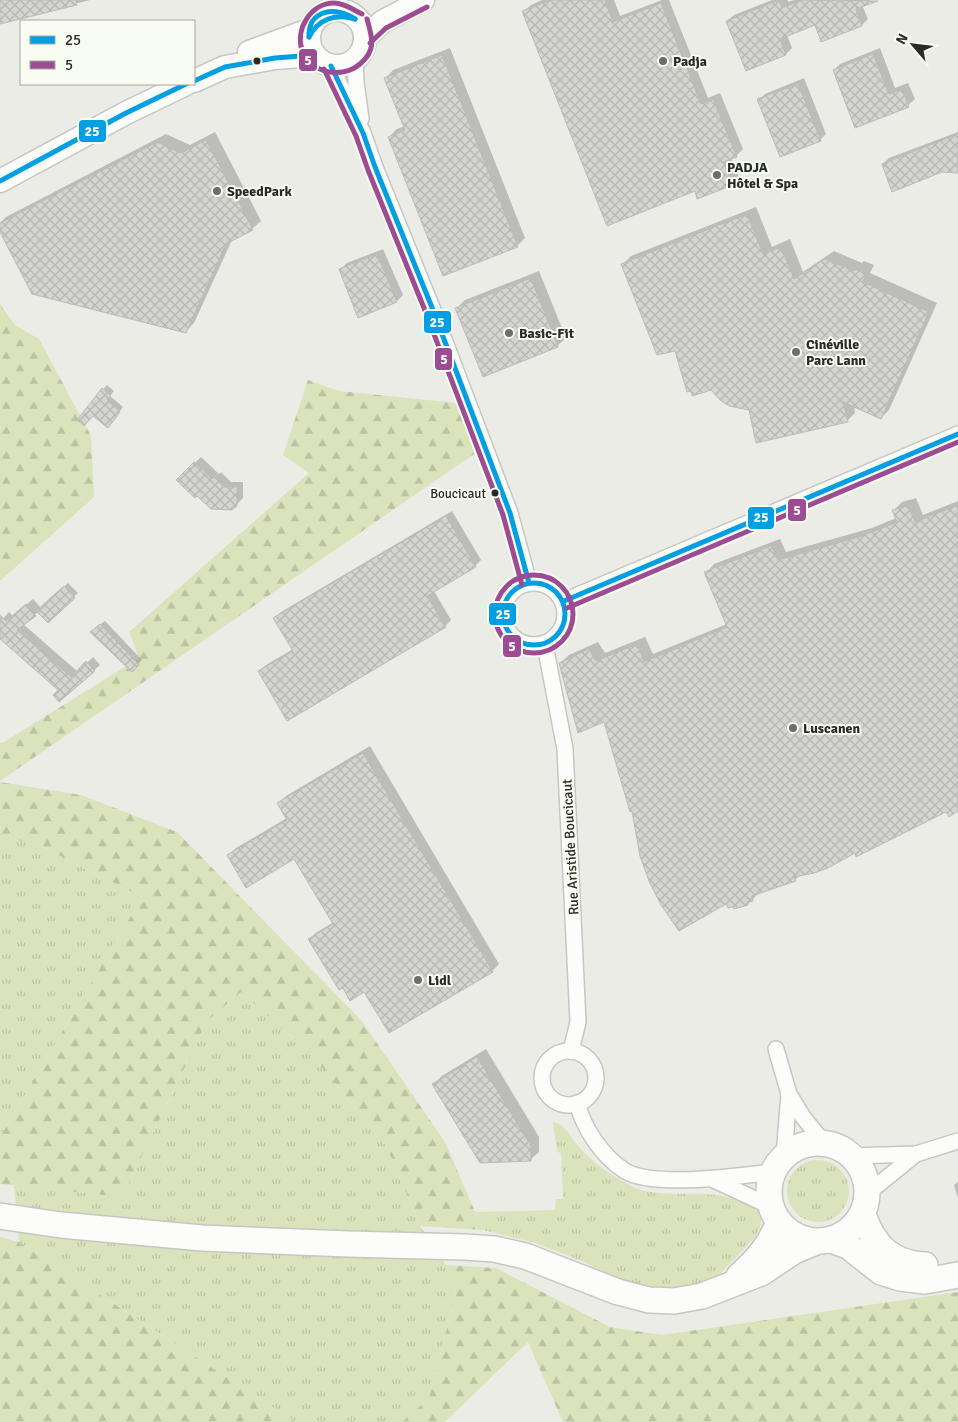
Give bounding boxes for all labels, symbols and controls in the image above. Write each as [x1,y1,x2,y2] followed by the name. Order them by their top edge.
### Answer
[20,20,195,85] legend
[888,20,938,70] north arrow
[65,31,81,49] text: 25
[892,31,912,47] text: N
[298,48,318,72] line badge: 5
[304,52,312,69] text: 5
[673,53,707,70] place label: Padja
[657,55,669,67] marker: Padja
[65,56,73,74] text: 5
[252,56,262,66] unlabelled marker
[78,119,107,143] line badge: 25
[84,123,100,140] text: 25
[727,159,798,192] place label: PADJA Hôtel & Spa
[711,169,723,181] marker: PADJA Hôtel & Spa
[227,183,292,200] place label: SpeedPark
[211,185,223,197] marker: SpeedPark
[423,310,452,334] line badge: 25
[429,314,445,331] text: 25
[519,325,575,342] place label: Basic-Fit
[503,327,515,339] marker: Basic-Fit
[806,336,866,369] place label: Cinéville Parc Lann
[790,346,802,358] marker: Cinéville Parc Lann
[434,347,453,371] line badge: 5
[440,351,448,368] text: 5
[430,486,486,502] place label: Boucicaut
[490,488,500,498] marker: Boucicaut
[787,498,807,522] line badge: 5
[793,502,801,519] text: 5
[747,506,775,530] line badge: 25
[753,509,769,526] text: 25
[488,602,517,626] line badge: 25
[495,606,511,623] text: 25
[502,634,522,658] line badge: 5
[508,638,516,655] text: 5
[803,720,860,737] place label: Luscanen
[787,722,799,734] marker: Luscanen
[558,778,583,915] street label: Rue Aristide Boucicaut
[428,972,452,989] place label: Lidl
[412,974,424,986] marker: Lidl

